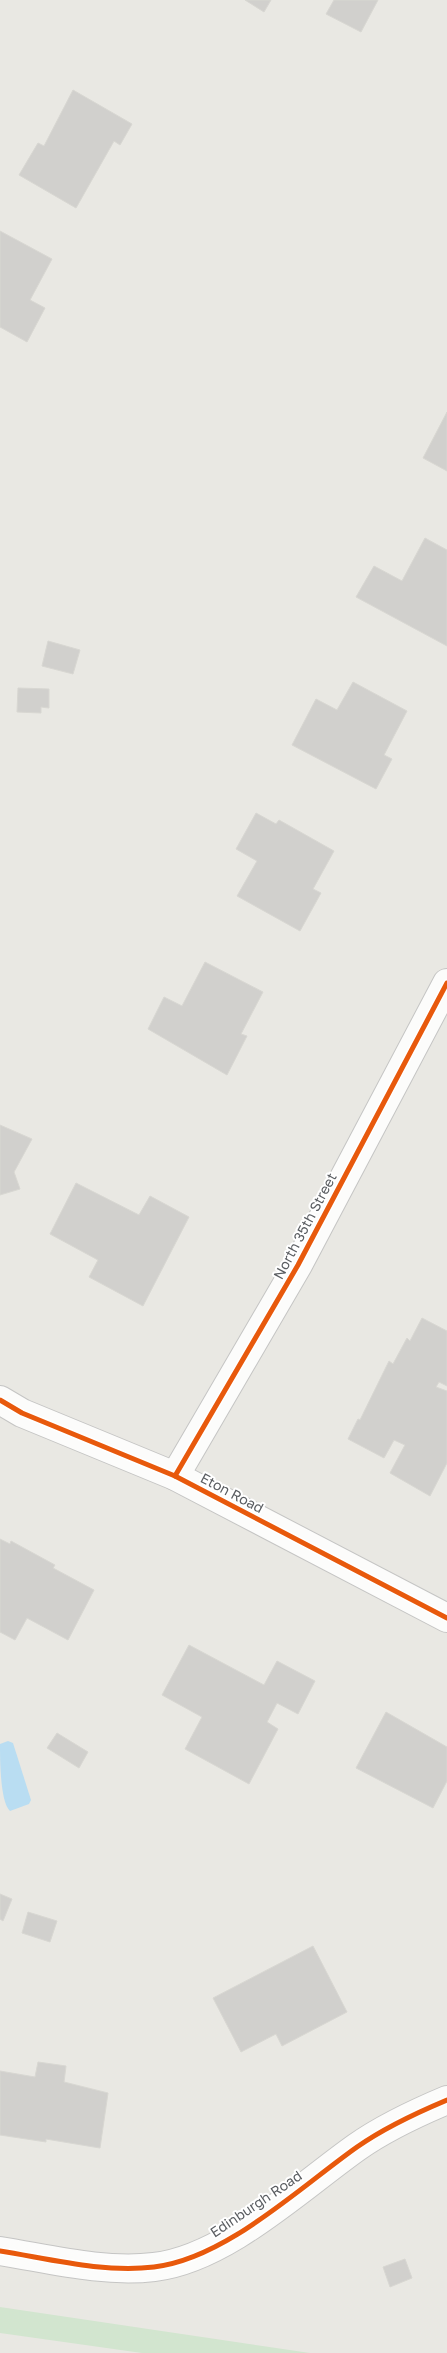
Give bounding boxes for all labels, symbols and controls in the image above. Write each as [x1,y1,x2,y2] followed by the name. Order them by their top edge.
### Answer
[269,1170,340,1282] street label: North 35th Street
[198,1469,267,1516] street label: Eton Road
[207,2167,305,2240] street label: Edinburgh Road

